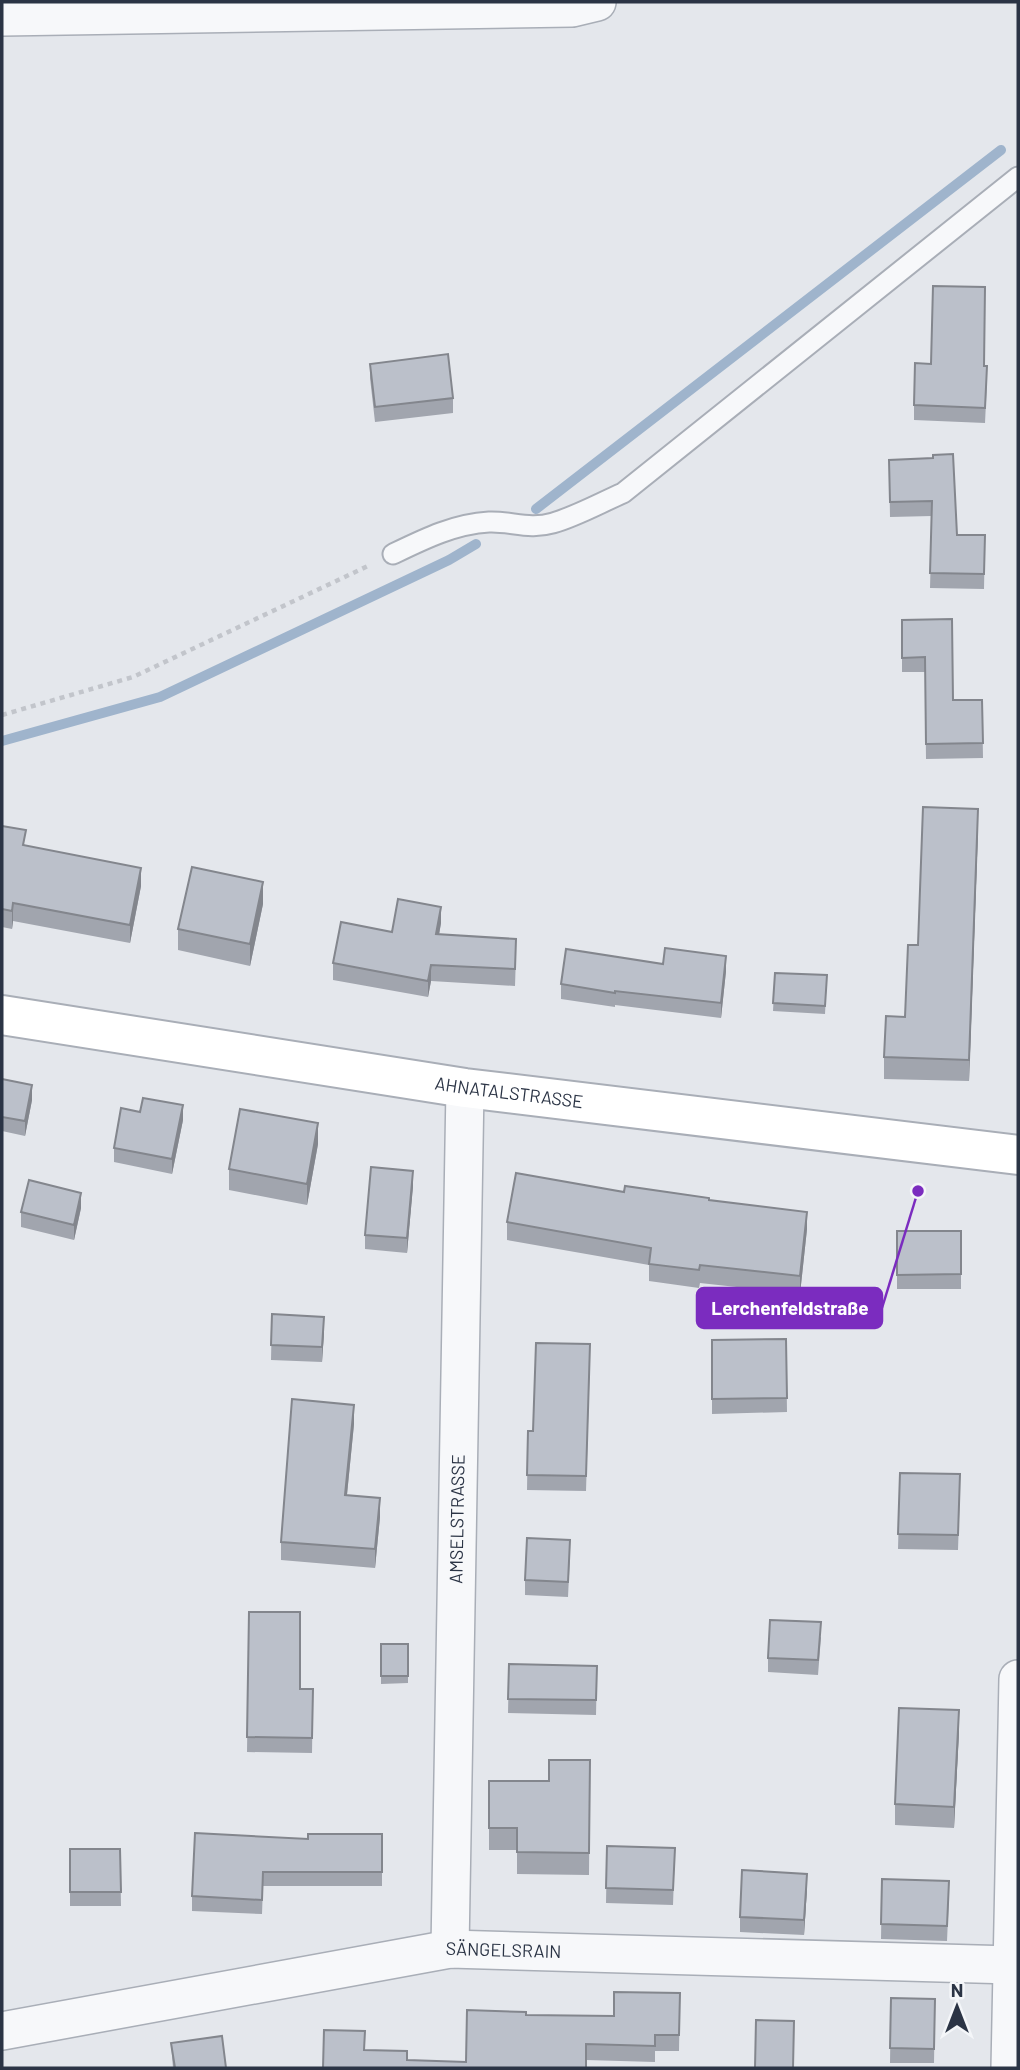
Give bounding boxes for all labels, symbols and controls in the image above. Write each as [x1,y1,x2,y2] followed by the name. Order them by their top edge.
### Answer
[433,1071,585,1112] street label: AHNATALSTRASSE
[697,1288,882,1328] callout: Lerchenfeldstraße
[711,1296,869,1319] text: Lerchenfeldstraße
[444,1454,469,1584] street label: AMSELSTRASSE
[445,1937,562,1962] street label: SÄNGELSRAIN
[922,1972,992,2042] north arrow
[951,1978,963,2001] text: N

